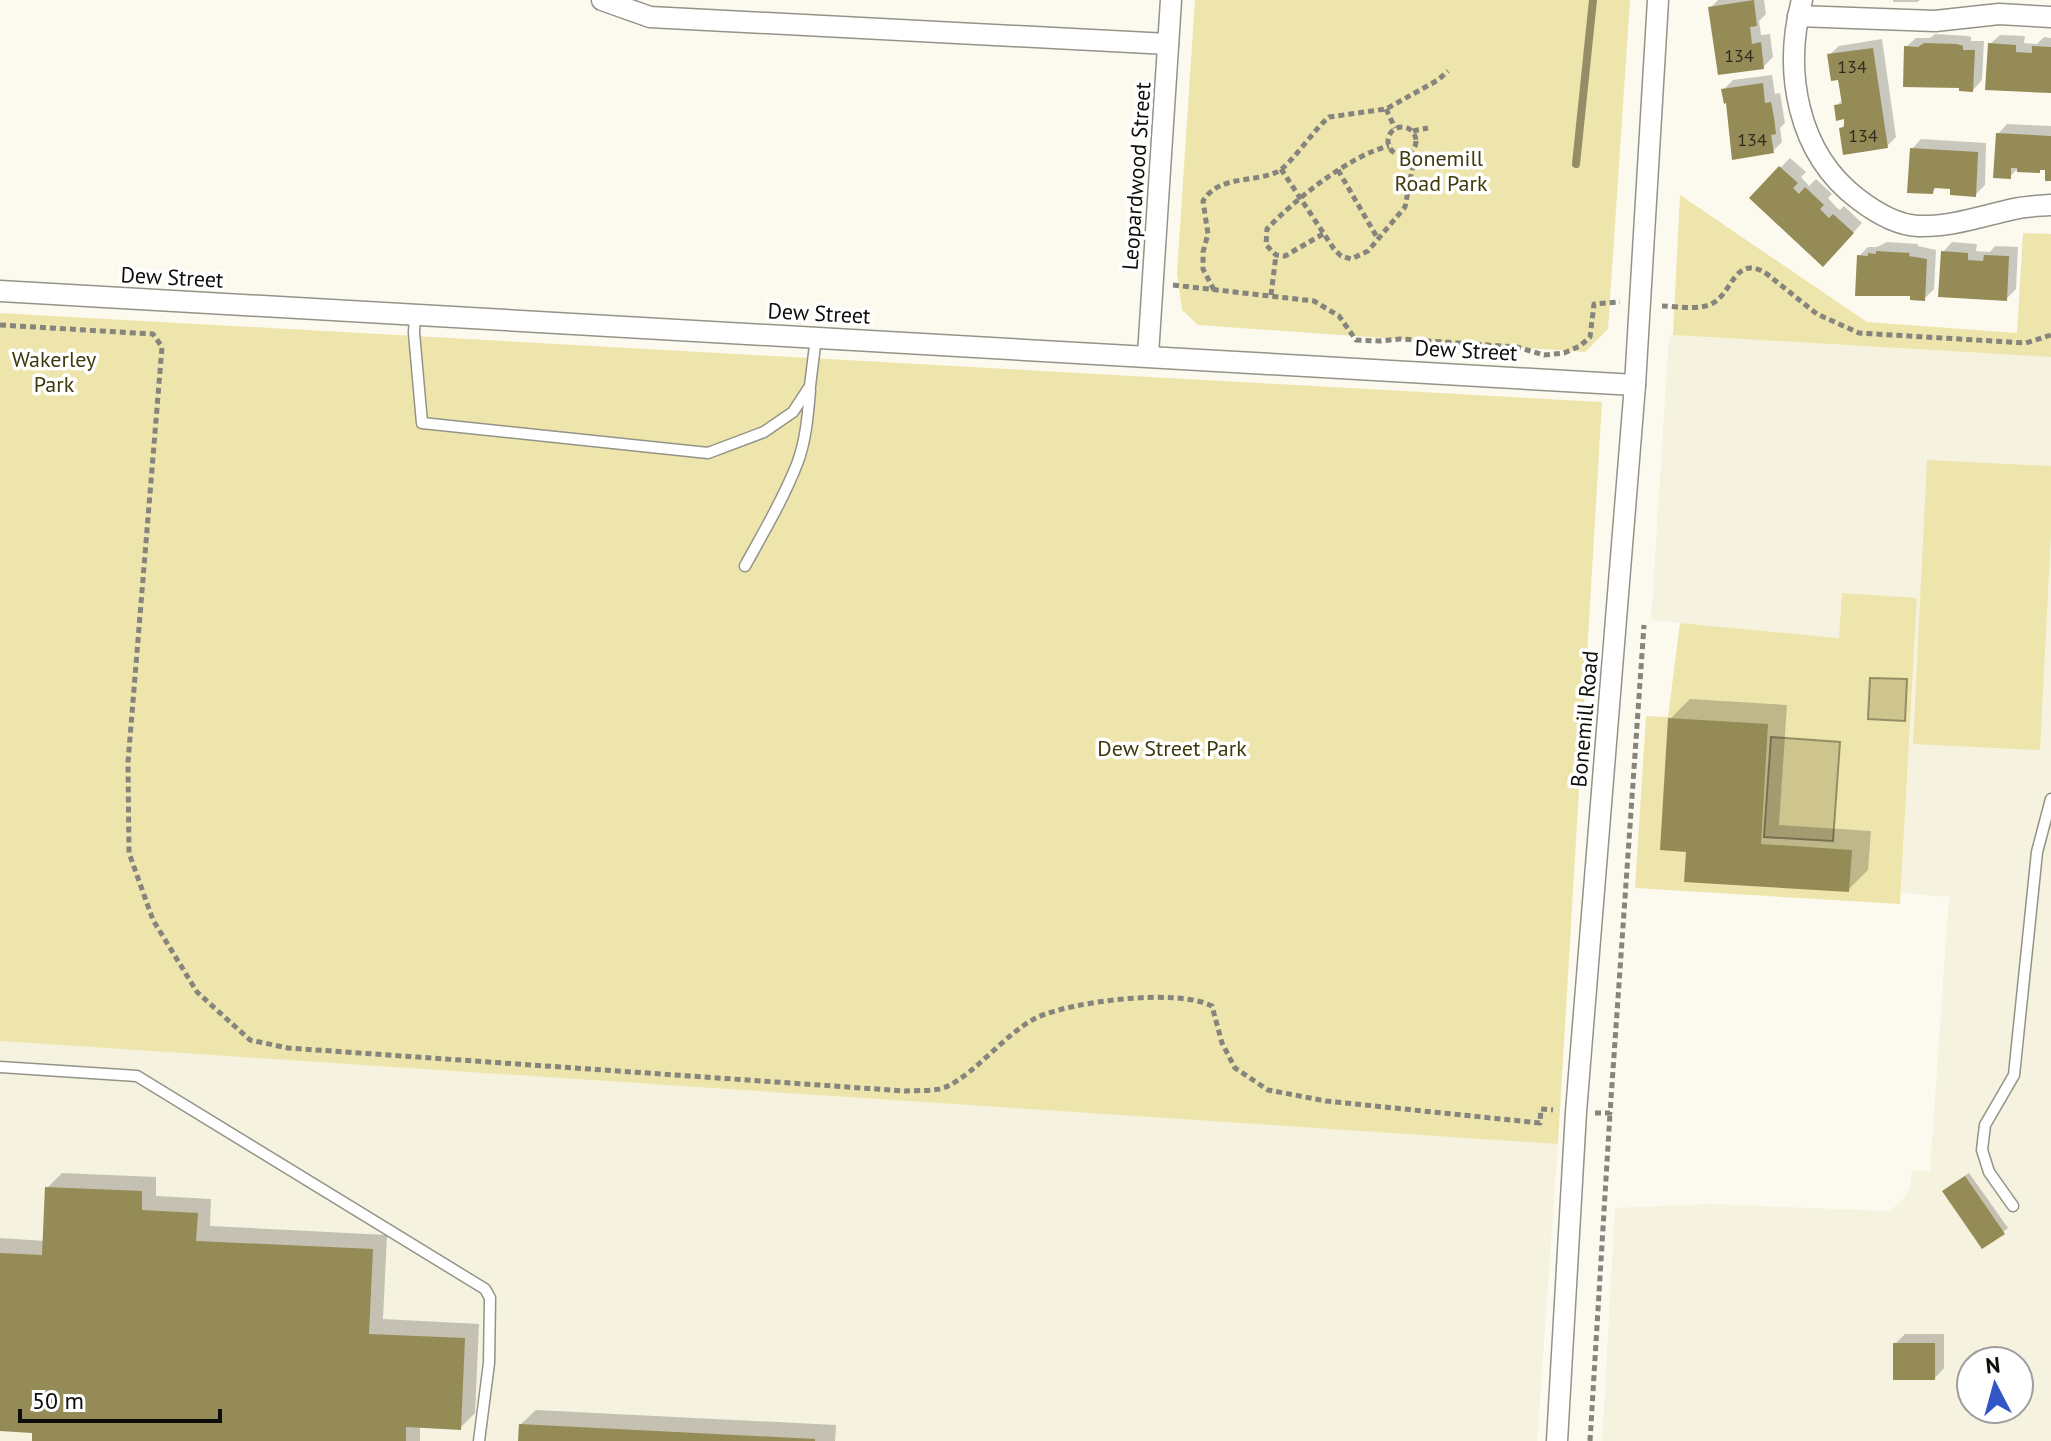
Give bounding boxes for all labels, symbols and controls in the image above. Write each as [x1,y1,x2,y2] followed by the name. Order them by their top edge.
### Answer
[1724,44,1754,67] house number: 134
[1837,55,1867,78] house number: 134
[1115,81,1157,271] street label: Leopardwood Street
[1848,124,1878,147] house number: 134
[1737,128,1767,151] house number: 134
[1395,144,1488,197] park label: Bonemill Road Park
[120,260,225,294] street label: Dew Street
[767,296,872,330] street label: Dew Street
[1414,333,1519,367] street label: Dew Street
[12,345,97,398] park label: Wakerley Park
[1564,650,1604,788] street label: Bonemill Road
[1097,734,1247,762] park label: Dew Street Park
[1955,1345,2035,1425] north arrow
[1984,1350,2002,1380] text: N
[20,1373,220,1423] scale bar
[32,1385,84,1416] text: 50 m

